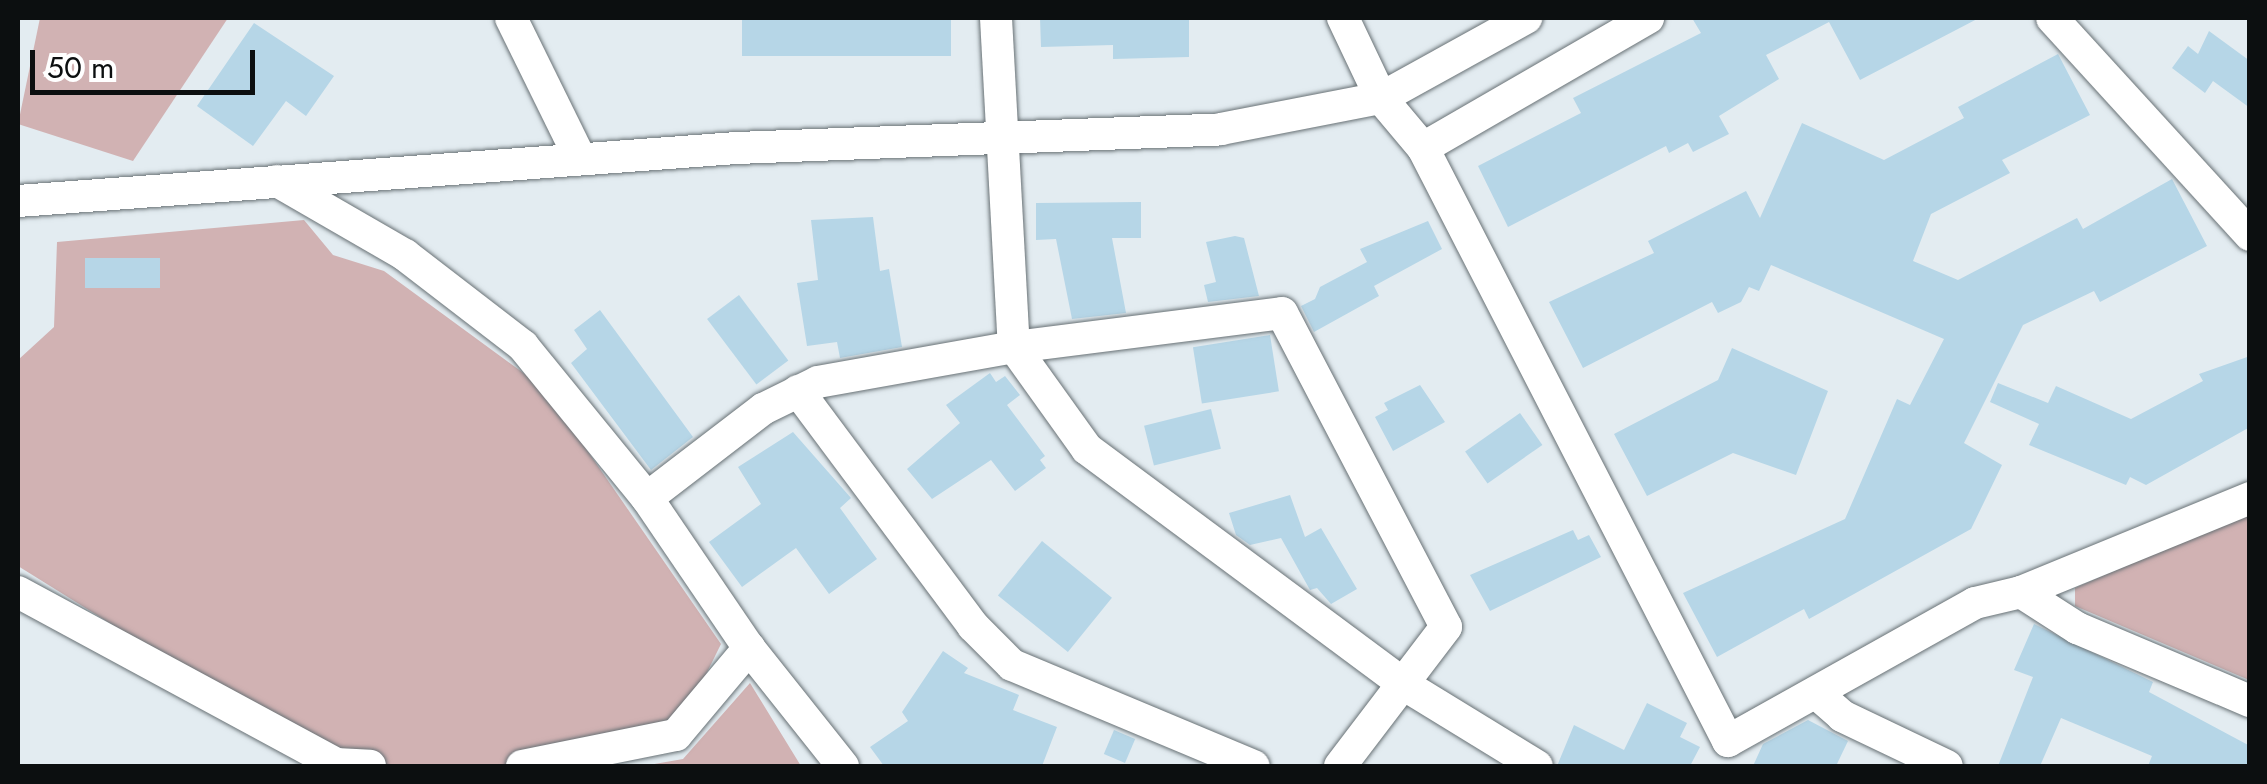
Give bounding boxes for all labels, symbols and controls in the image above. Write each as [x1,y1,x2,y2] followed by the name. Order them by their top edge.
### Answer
[35,30,260,92] scale bar
[47,46,114,89] text: 50 m

